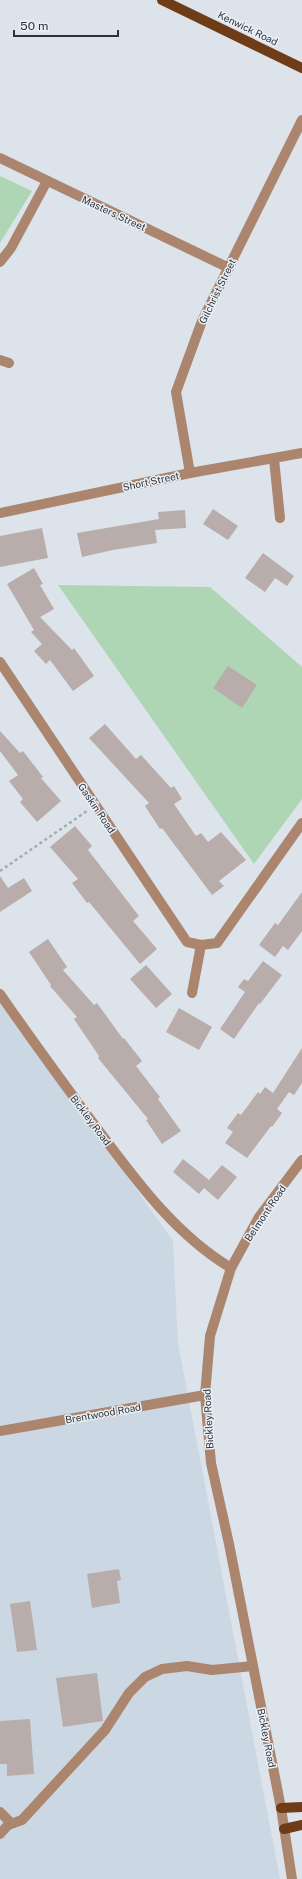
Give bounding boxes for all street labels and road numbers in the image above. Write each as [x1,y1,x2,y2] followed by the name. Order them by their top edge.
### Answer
[216,8,280,48] street label: Kenwick Road
[80,193,148,233] street label: Masters Street
[196,257,238,325] street label: Gilchrist Street
[122,469,180,493] street label: Short Street
[76,781,118,835] street label: Gaskin Road
[68,1092,114,1148] street label: Bickley Road
[242,1183,288,1243] street label: Belmont Road
[200,1389,216,1449] street label: Bickley Road
[64,1400,142,1426] street label: Brentwood Road
[255,1707,279,1769] street label: Bickley Road

